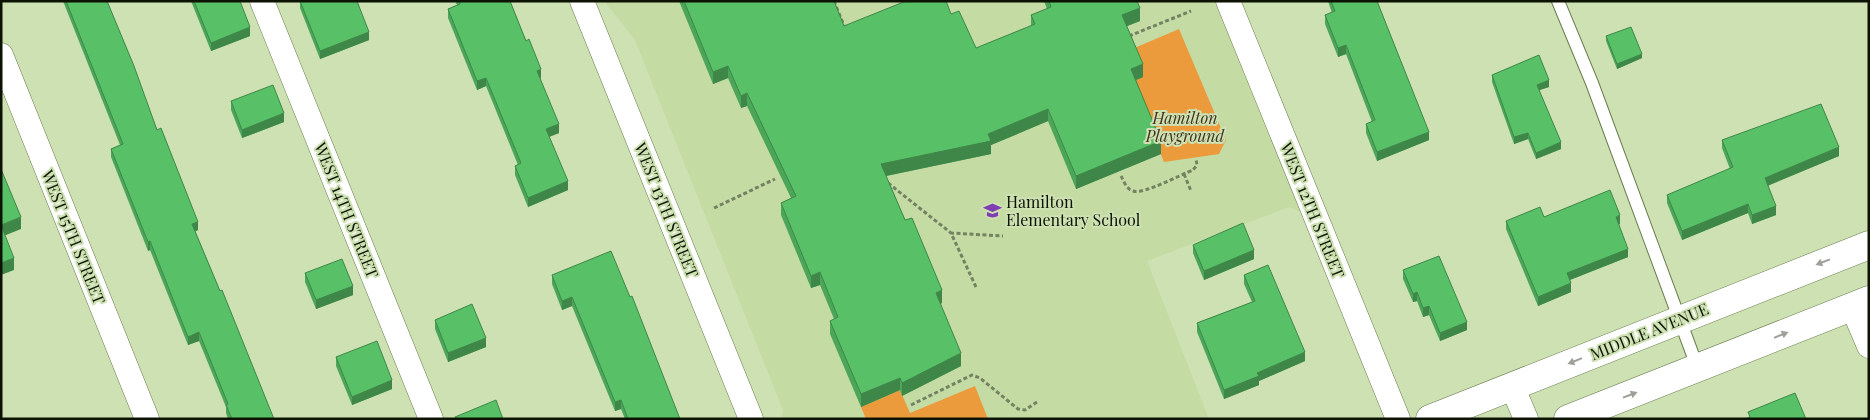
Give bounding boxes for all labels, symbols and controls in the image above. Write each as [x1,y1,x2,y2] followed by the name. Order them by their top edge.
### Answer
[1145,107,1226,146] park label: Hamilton Playground
[310,138,384,281] street label: WEST 14TH STREET
[1276,138,1350,281] street label: WEST 12TH STREET
[630,139,704,281] street label: WEST 13TH STREET
[37,166,111,307] street label: WEST 15TH STREET
[1006,191,1141,230] place label: Hamilton Elementary School
[982,200,1002,220] school or university icon: Hamilton Elementary School
[1816,259,1831,267] one-way arrow
[1587,298,1711,364] street label: MIDDLE AVENUE
[1774,331,1789,339] one-way arrow
[1567,357,1582,365] one-way arrow
[1623,391,1638,398] one-way arrow

